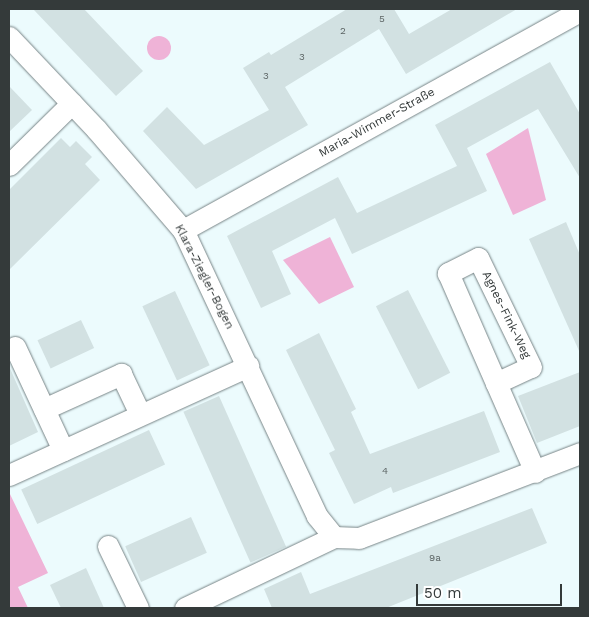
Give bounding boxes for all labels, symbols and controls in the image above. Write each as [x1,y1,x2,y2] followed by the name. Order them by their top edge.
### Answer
[379,13,385,25] house number: 5
[340,25,346,37] house number: 2
[299,51,305,63] house number: 3
[263,70,269,82] house number: 3
[317,85,437,161] street label: Maria-Wimmer-Straße
[171,222,237,332] street label: Klara-Ziegler-Bogen
[479,269,533,361] street label: Agnes-Fink-Weg
[382,465,388,477] house number: 4
[429,552,441,564] house number: 9a
[419,574,565,606] scale bar
[424,584,461,602] text: 50 m

